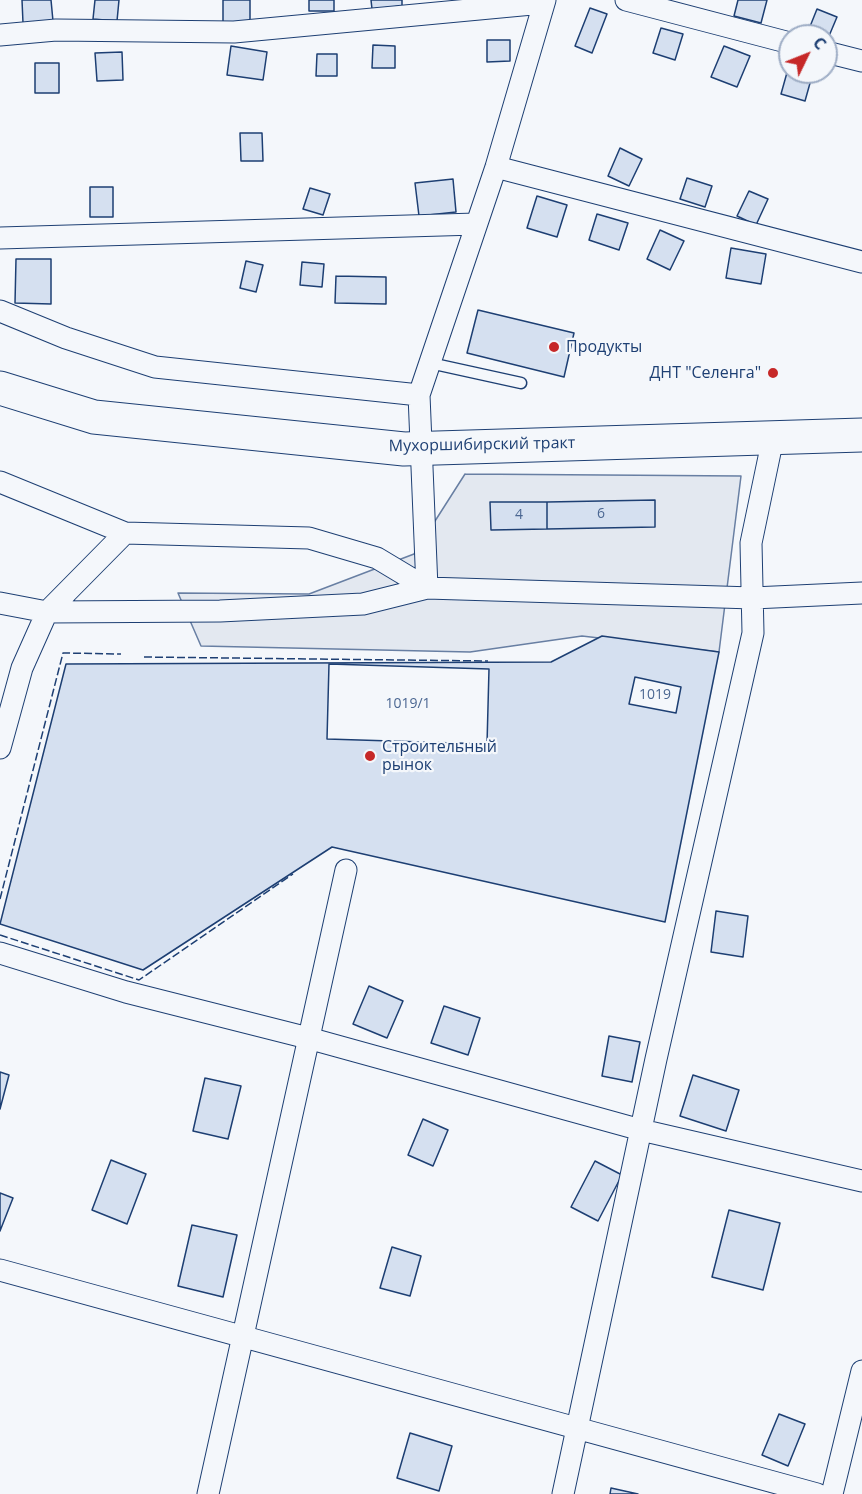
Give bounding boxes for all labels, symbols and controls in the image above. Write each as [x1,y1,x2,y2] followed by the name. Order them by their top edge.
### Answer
[778,24,838,84] north arrow
[808,32,831,54] text: С
[566,337,642,357] place label: Продукты
[547,340,561,354] marker: Продукты
[649,363,761,383] place label: ДНТ "Селенга"
[766,366,780,380] marker: ДНТ "Селенга"
[389,434,575,456] street label: Мухоршибирский тракт
[597,506,605,522] house number: 6
[515,507,523,523] house number: 4
[639,687,671,703] house number: 1019
[385,696,431,712] house number: 1019/1
[382,737,497,775] place label: Строительный рынок
[363,749,377,763] marker: Строительный рынок

